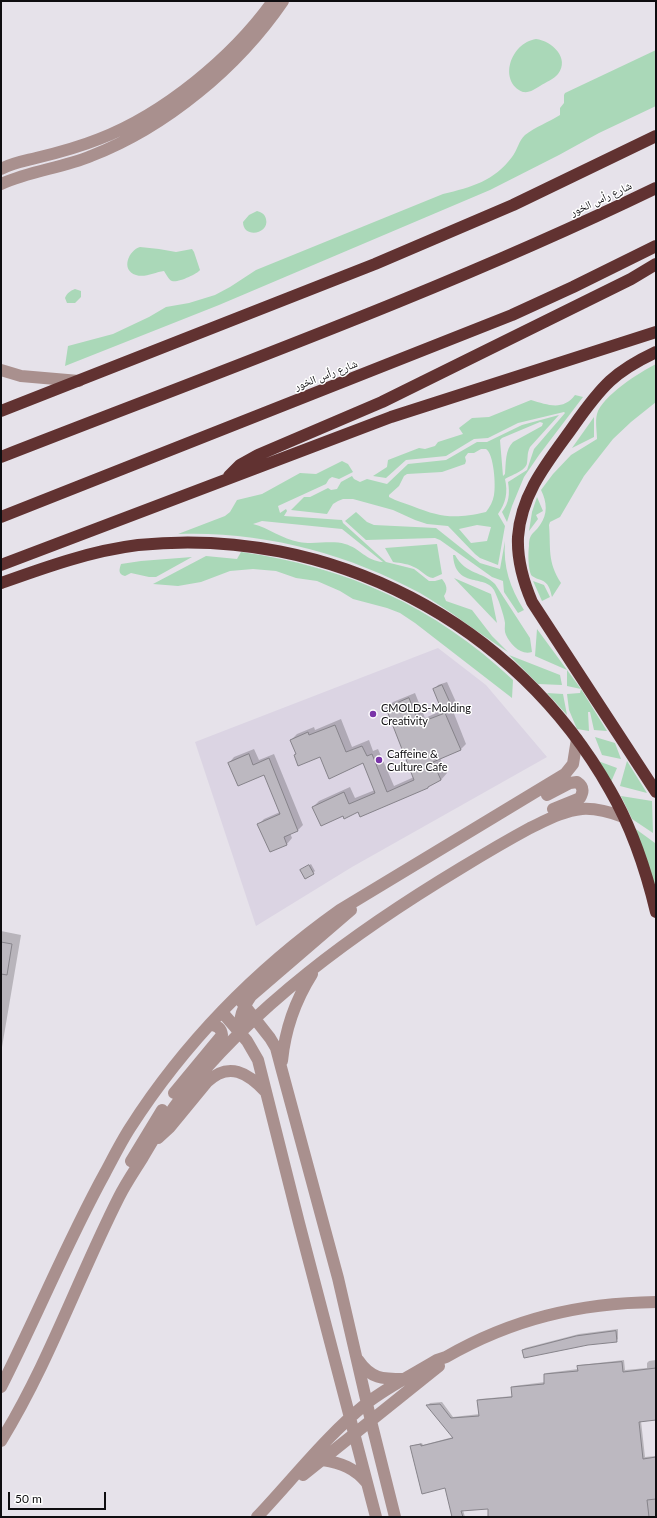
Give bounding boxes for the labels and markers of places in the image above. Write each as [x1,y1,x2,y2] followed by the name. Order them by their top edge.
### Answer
[381,701,471,727] place label: CMOLDS-Molding Creativity
[368,709,378,719] marker: CMOLDS-Molding Creativity
[387,747,448,773] place label: Caffeine & Culture Cafe
[374,755,384,765] marker: Caffeine & Culture Cafe

